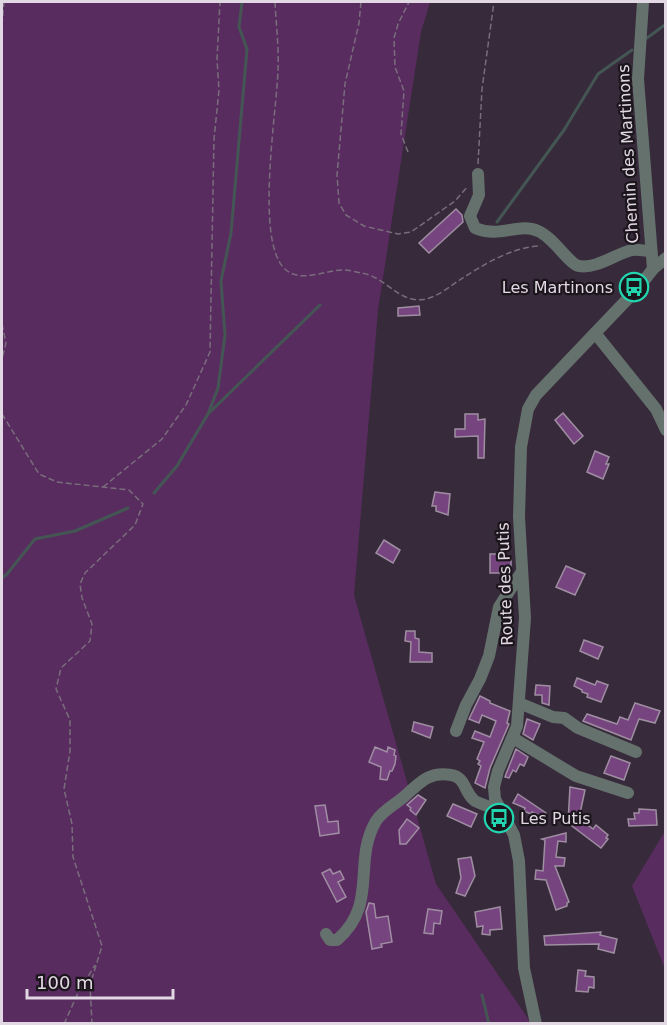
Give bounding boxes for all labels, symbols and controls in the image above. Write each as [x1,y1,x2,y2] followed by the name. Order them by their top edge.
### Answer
[614,64,642,244] street label: Chemin des Martinons
[618,271,650,303] bus stop icon: Les Martinons
[502,278,613,297] place label: Les Martinons
[493,522,517,646] street label: Route des Putis
[483,802,515,834] bus stop icon: Les Putis
[520,809,590,828] place label: Les Putis
[27,962,172,1000] scale bar
[36,972,94,993] text: 100 m

